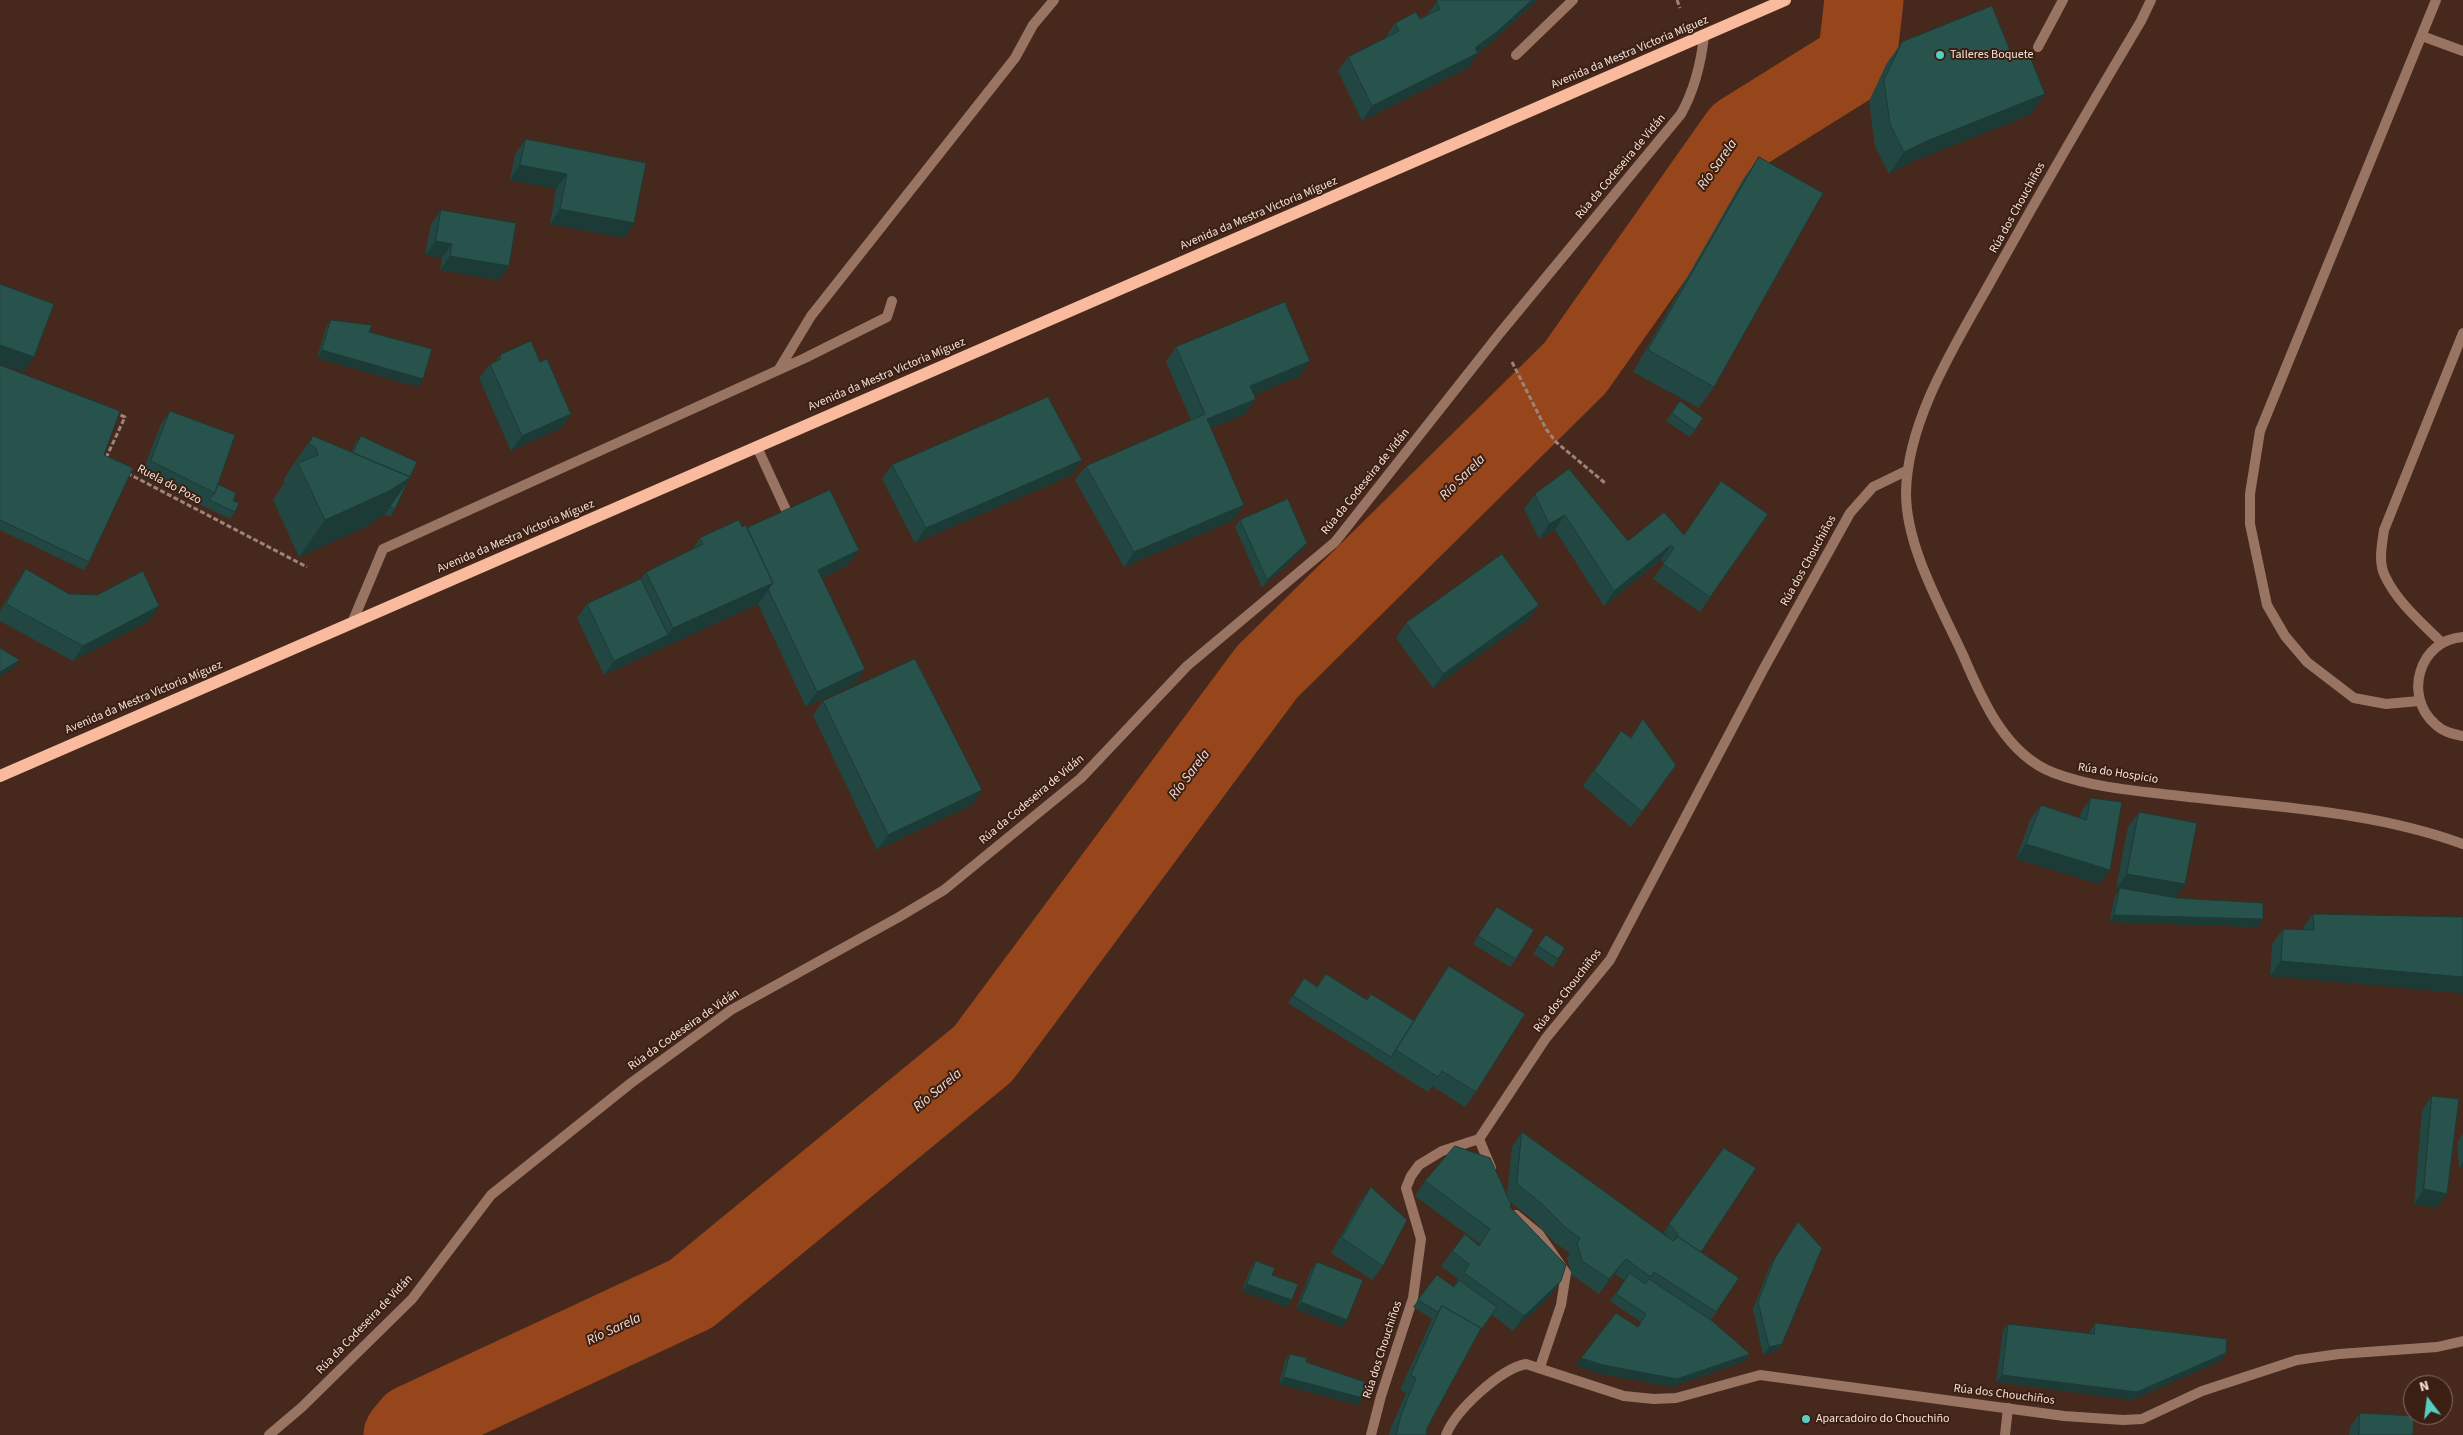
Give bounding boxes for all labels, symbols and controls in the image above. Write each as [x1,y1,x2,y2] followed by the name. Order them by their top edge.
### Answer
[1549,13,1711,93] street label: Avenida da Mestra Victoria Míguez
[1950,48,2034,62] place label: Talleres Boquete
[1934,49,1946,61] marker: Talleres Boquete
[1573,112,1669,222] street label: Rúa da Codeseira de Vidán
[1694,136,1742,194] water label: Río Sarela
[1987,160,2049,256] street label: Rúa dos Chouchiños
[1178,174,1340,254] street label: Avenida da Mestra Victoria Míguez
[806,335,968,415] street label: Avenida da Mestra Victoria Míguez
[1319,426,1413,538] street label: Rúa da Codeseira de Vidán
[1437,452,1489,504] water label: Río Sarela
[134,462,204,508] street label: Ruela do Pozo
[435,497,597,577] street label: Avenida da Mestra Victoria Míguez
[1778,513,1840,609] street label: Rúa dos Chouchiños
[63,658,225,738] street label: Avenida da Mestra Victoria Míguez
[1166,747,1214,803] water label: Río Sarela
[977,752,1087,848] street label: Rúa da Codeseira de Vidán
[2077,761,2159,787] street label: Rúa do Hospicio
[1531,946,1605,1036] street label: Rúa dos Chouchiños
[626,986,742,1074] street label: Rúa da Codeseira de Vidán
[910,1066,966,1116] water label: Río Sarela
[314,1272,416,1378] street label: Rúa da Codeseira de Vidán
[1360,1299,1406,1401] street label: Rúa dos Chouchiños
[584,1310,644,1350] water label: Río Sarela
[2403,1375,2453,1425] north arrow
[2417,1376,2431,1397] text: N
[1953,1382,2055,1408] street label: Rúa dos Chouchiños
[1816,1412,1950,1426] place label: Aparcadoiro do Chouchiño
[1800,1413,1812,1425] marker: Aparcadoiro do Chouchiño

